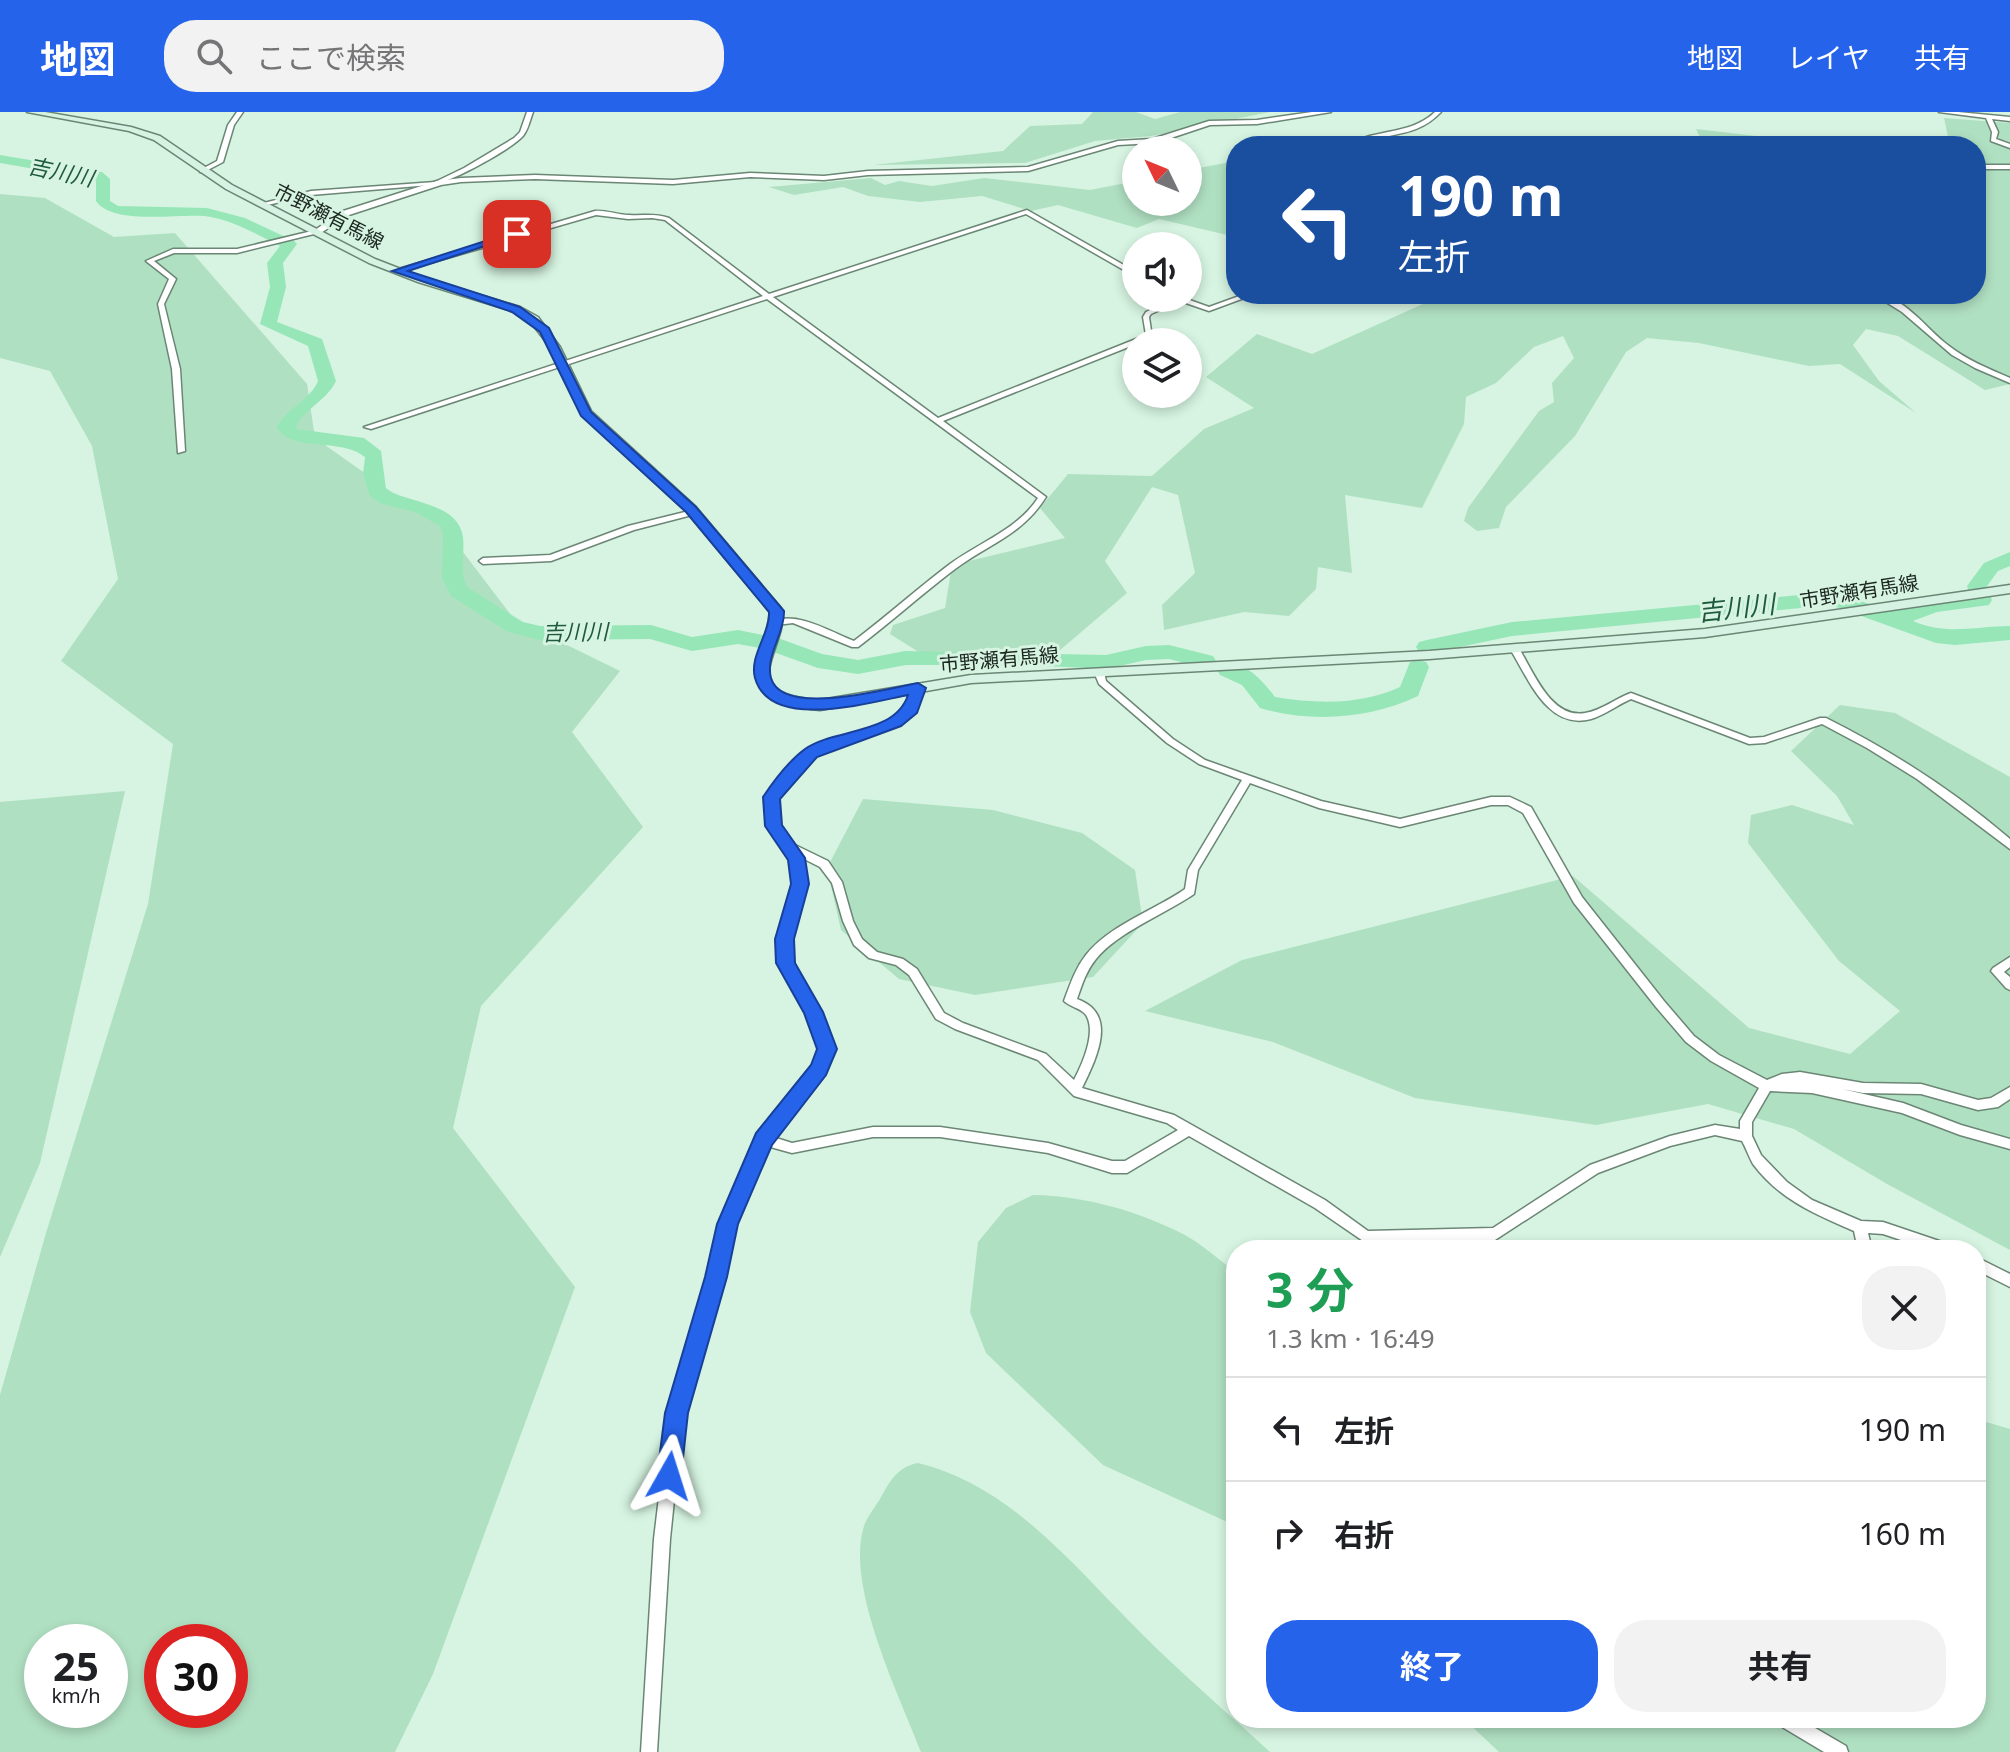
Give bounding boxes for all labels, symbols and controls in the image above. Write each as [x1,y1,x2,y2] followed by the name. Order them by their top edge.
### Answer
[164,20,724,92] search box
[40,32,116,84] text: 地図
[192,34,236,78] icon: search
[256,37,406,78] text: ここで検索
[1687,38,1743,76] text: 地図
[1787,38,1870,76] text: レイヤ
[1914,38,1970,76] text: 共有
[1122,136,1202,216] north arrow
[1122,136,1202,408] map controls
[26,149,98,193] water label: 吉川川
[1398,156,1563,232] text: 190 m
[1266,168,1370,272] icon: left
[269,177,389,255] street label: 市野瀬有馬線
[483,200,551,268] pin
[495,212,539,256] icon: arrive
[1122,232,1202,312] button: sound
[1398,232,1470,281] text: 左折
[1122,328,1202,408] button: layers
[1798,568,1920,614] street label: 市野瀬有馬線
[1695,585,1780,629] water label: 吉川川
[542,615,610,647] water label: 吉川川
[938,640,1060,678] street label: 市野瀬有馬線
[1266,1257,1354,1322] text: 3 分
[1862,1266,1946,1350] button: close
[1266,1320,1435,1356] text: 1.3 km · 16:49
[1266,1407,1310,1451] icon: left
[1859,1409,1946,1450] text: 190 m
[1334,1410,1394,1451] text: 左折
[627,1434,711,1518] position arrow
[1266,1511,1310,1555] icon: right
[1859,1513,1946,1554] text: 160 m
[1334,1514,1394,1555] text: 右折
[1266,1620,1598,1712] button: 終了
[1614,1620,1946,1712] button: 共有
[144,1624,248,1728] speed limit sign: 30
[53,1638,99,1693] text: 25
[51,1682,101,1709] text: km/h

